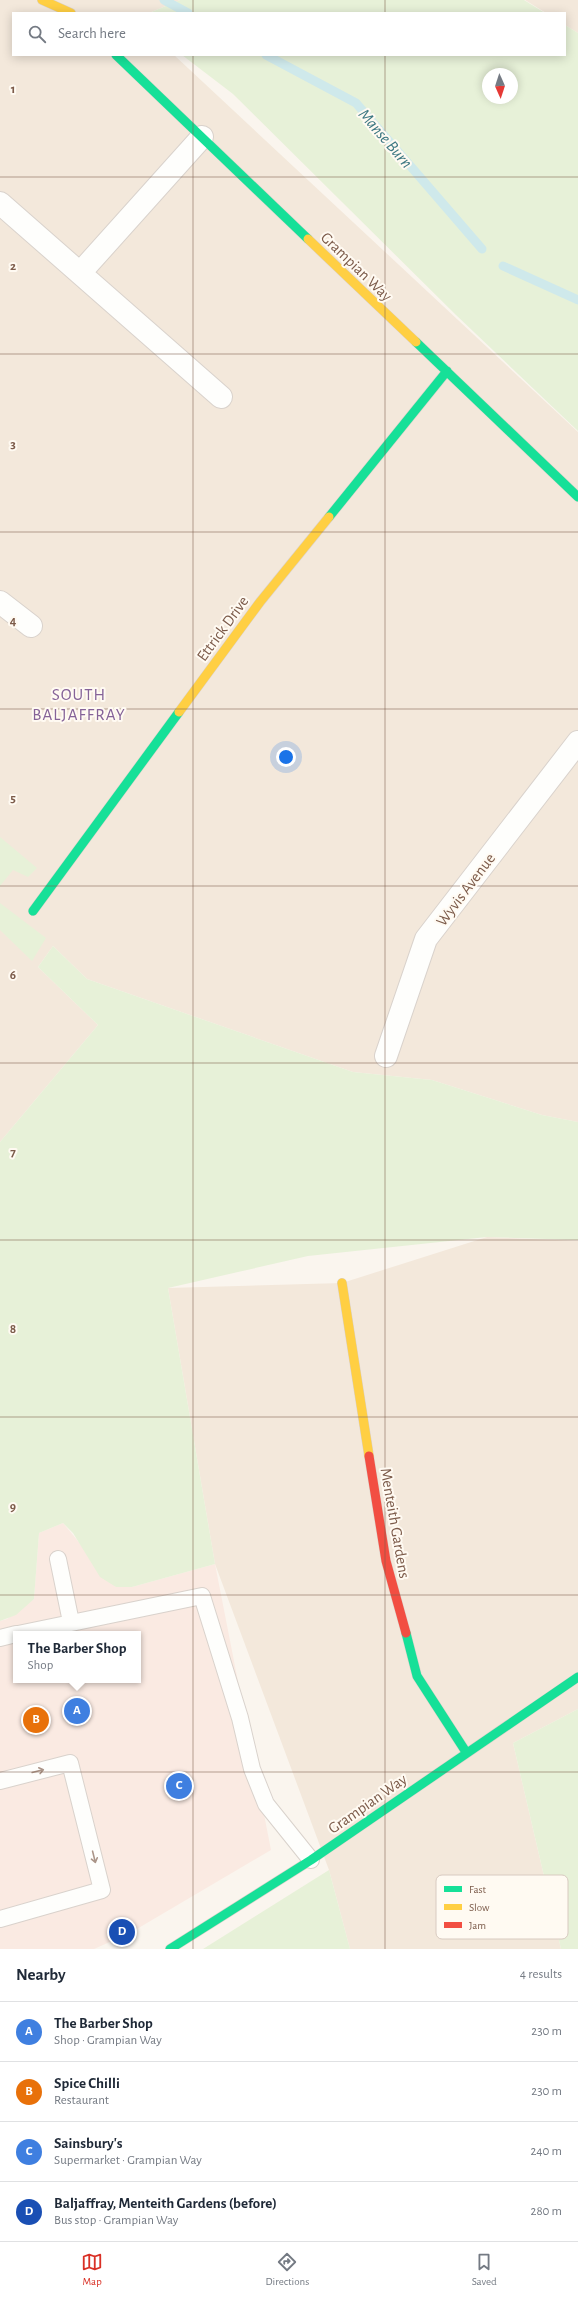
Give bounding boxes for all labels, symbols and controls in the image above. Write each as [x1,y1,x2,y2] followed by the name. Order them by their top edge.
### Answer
[12,12,566,56] search box
[26,23,48,45] icon: search
[58,26,126,41] text: Search here
[482,68,518,104] north arrow
[11,83,15,96] text: 1
[355,105,416,171] water label: Manse Burn
[317,229,395,305] street label: Grampian Way
[10,260,16,273] text: 2
[10,438,16,451] text: 3
[194,593,252,664] street label: Ettrick Drive
[10,615,17,628] text: 4
[32,686,126,723] district label: SOUTH BALJAFFRAY
[276,747,296,767] your location
[10,792,16,805] text: 5
[433,850,499,930] street label: Wyvis Avenue
[10,969,16,982] text: 6
[10,1146,16,1159] text: 7
[10,1323,16,1336] text: 8
[377,1467,413,1580] street label: Menteith Gardens
[10,1501,16,1514] text: 9
[13,1631,141,1683] popup
[28,1641,126,1656] text: The Barber Shop
[28,1659,53,1672] text: Shop
[64,1696,90,1726] pin: A
[23,1705,49,1735] pin: B
[31,1767,44,1775] one-way arrow
[166,1771,192,1801] pin: C
[325,1771,411,1838] street label: Grampian Way
[90,1850,98,1863] one-way arrow
[436,1875,568,1939] legend
[469,1884,487,1895] text: Fast
[469,1902,490,1913] text: Slow
[109,1917,135,1947] pin: D
[469,1920,486,1931] text: Jam
[16,1966,66,1983] text: Nearby
[520,1968,562,1981] text: 4 results
[54,2016,153,2031] text: The Barber Shop
[25,2025,33,2038] text: A
[531,2025,562,2038] text: 230 m
[54,2034,162,2047] text: Shop · Grampian Way
[54,2076,120,2091] text: Spice Chilli
[25,2085,33,2098] text: B
[531,2085,562,2098] text: 230 m
[54,2094,109,2107] text: Restaurant
[54,2136,122,2151] text: Sainsbury's
[26,2145,32,2158] text: C
[530,2145,562,2158] text: 240 m
[54,2154,202,2167] text: Supermarket · Grampian Way
[54,2196,277,2211] text: Baljaffray, Menteith Gardens (before)
[25,2205,33,2218] text: D
[531,2205,562,2218] text: 280 m
[54,2214,178,2227] text: Bus stop · Grampian Way
[81,2251,103,2288] tab: Map
[265,2251,309,2288] tab: Directions
[472,2251,497,2288] tab: Saved

